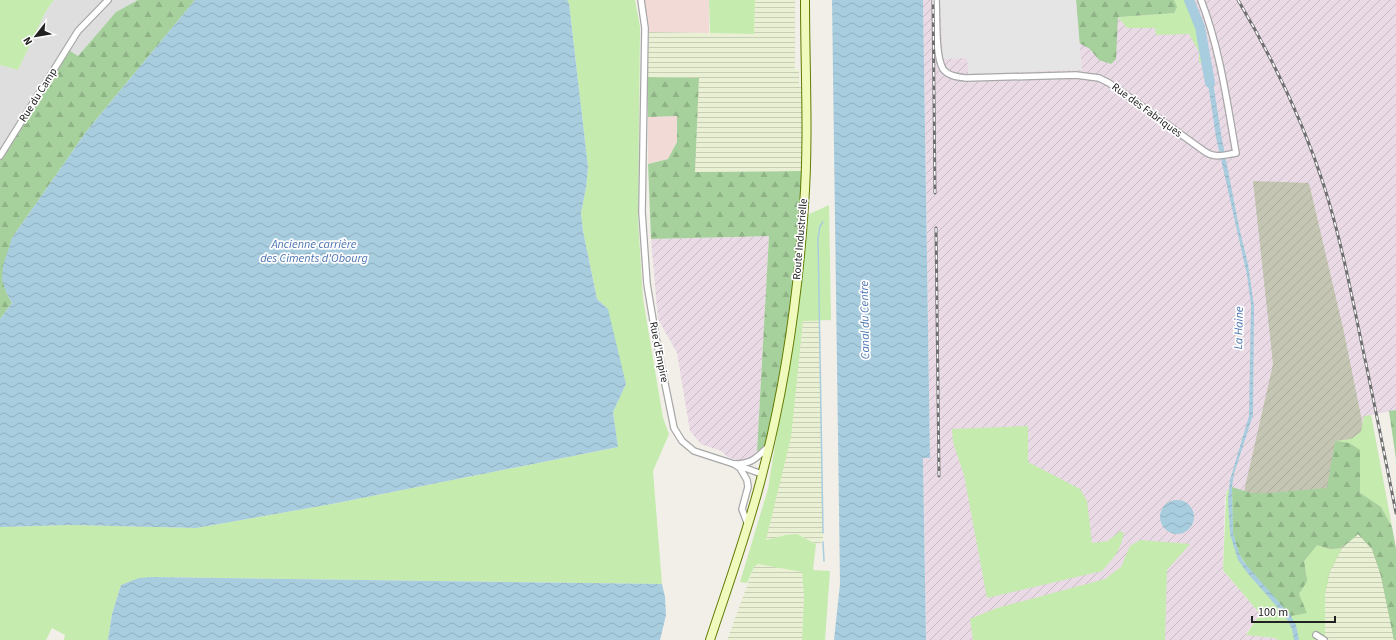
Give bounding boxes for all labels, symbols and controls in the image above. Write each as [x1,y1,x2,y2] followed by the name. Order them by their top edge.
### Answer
[16,16,56,56] north arrow
[20,34,36,48] text: N
[15,65,61,125] street label: Rue du Camp
[1109,79,1186,141] street label: Rue des Fabriques
[789,197,811,280] street label: Route Industrielle
[260,236,368,267] water label: Ancienne carrière des Ciments d'Obourg
[856,280,874,359] water label: Canal du Centre
[1230,306,1248,350] water label: La Haine
[646,320,672,384] street label: Rue d'Empire
[1252,598,1335,624] scale bar
[1258,604,1288,621] text: 100 m

